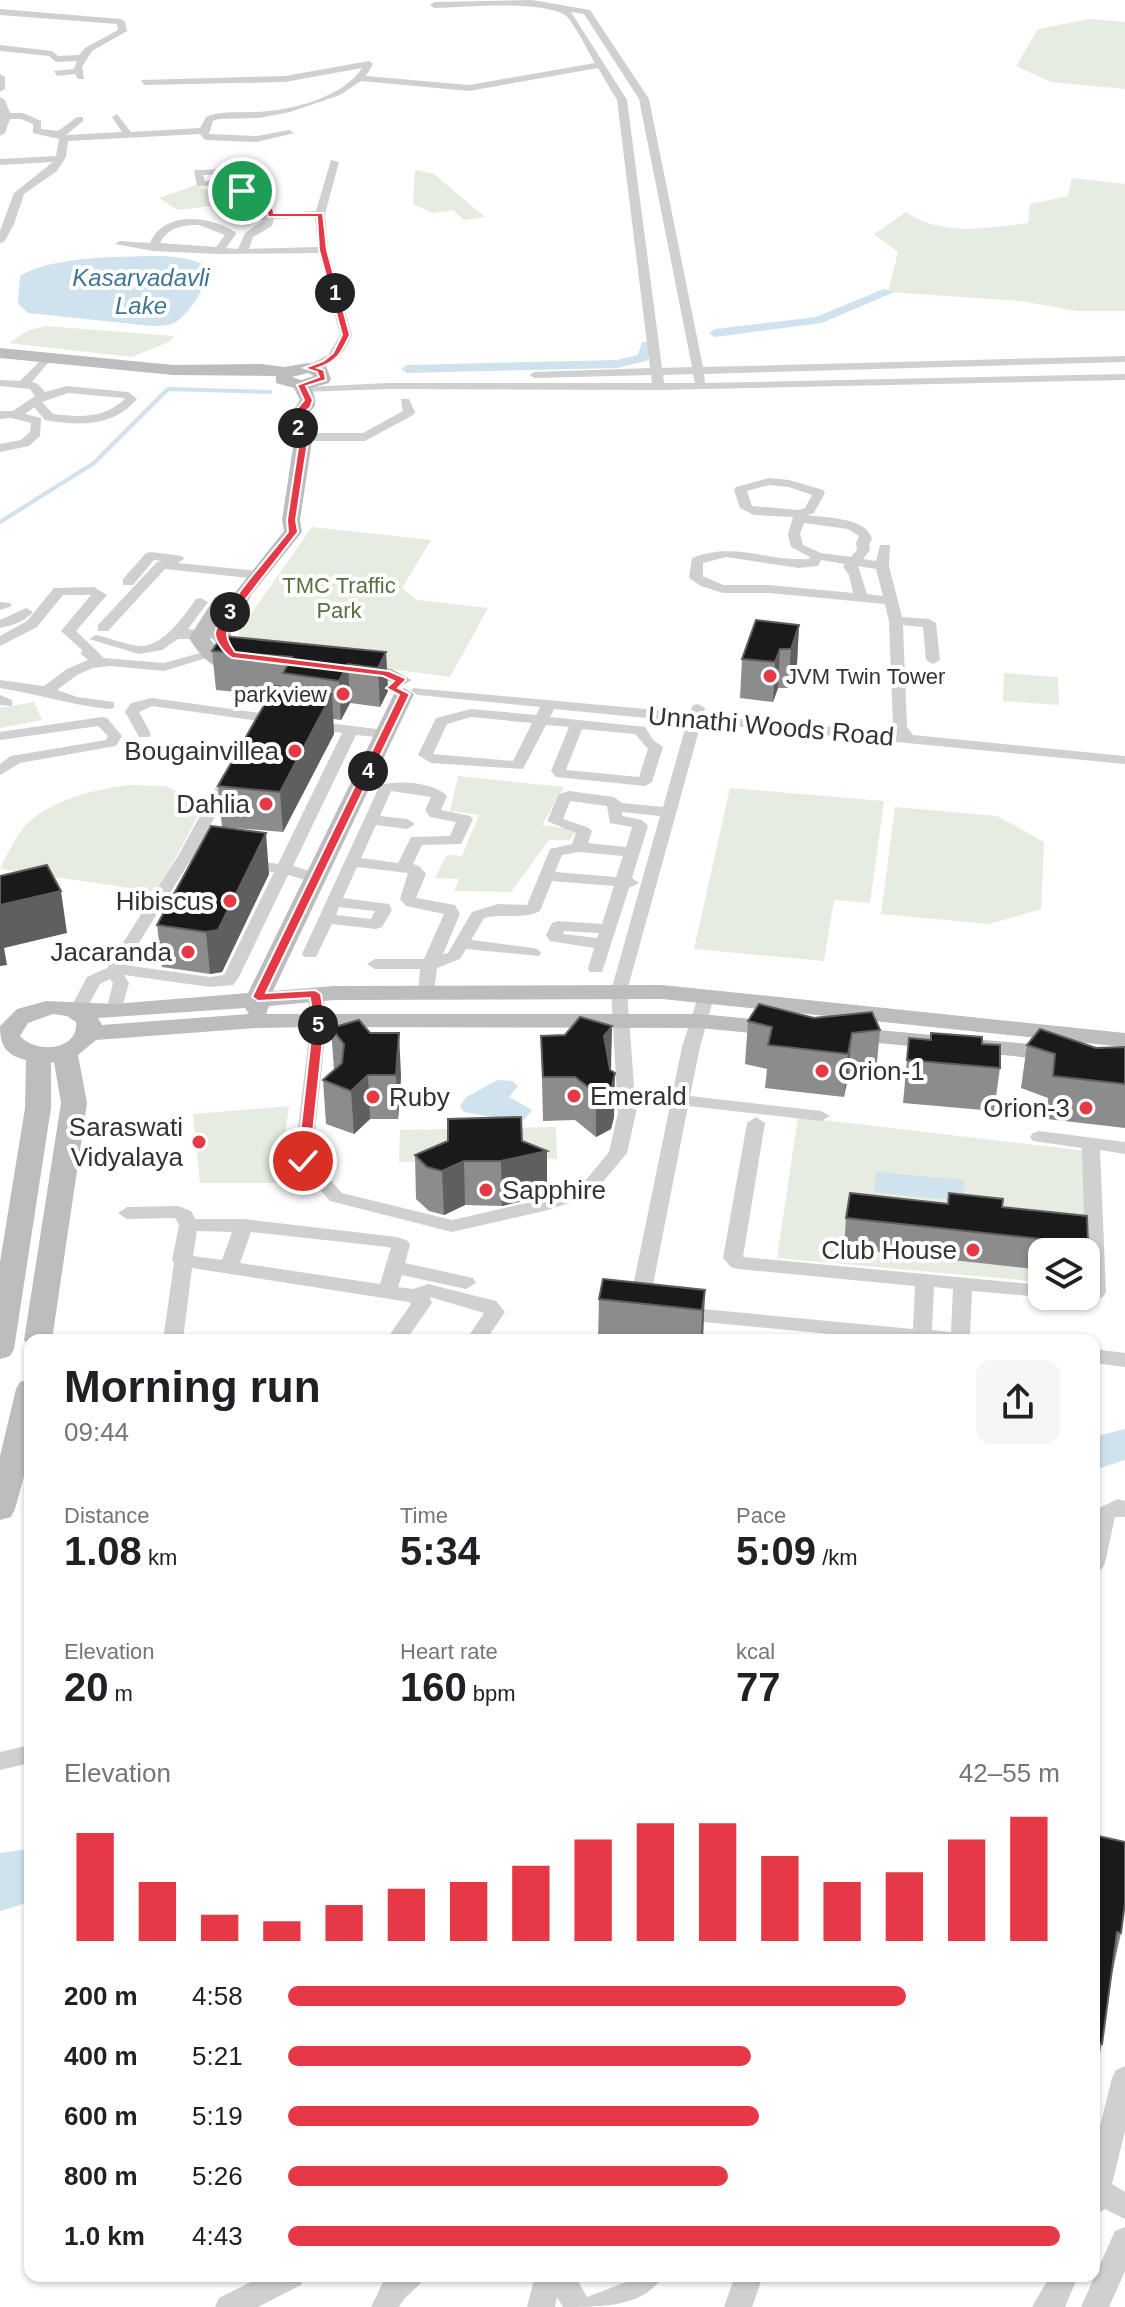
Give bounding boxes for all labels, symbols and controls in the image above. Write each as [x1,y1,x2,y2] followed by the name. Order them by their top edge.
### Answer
[208,157,276,225] pin
[220,169,264,213] icon: arrive
[72,264,210,319] water label: Kasarvadavli Lake
[315,273,355,313] pin: 1
[329,280,341,305] text: 1
[278,408,318,448] pin: 2
[292,415,304,440] text: 2
[282,573,396,623] park label: TMC Traffic Park
[210,592,250,632] pin: 3
[224,599,236,624] text: 3
[786,664,945,689] place label: JVM Twin Tower
[761,667,779,685] marker: JVM Twin Tower
[234,682,327,707] place label: park view
[334,685,352,703] marker: park view
[647,700,895,752] street label: Unnathi Woods Road
[124,736,280,766] place label: Bougainvillea
[286,742,304,760] marker: Bougainvillea
[348,751,388,791] pin: 4
[362,758,374,783] text: 4
[176,789,251,819] place label: Dahlia
[257,795,275,813] marker: Dahlia
[116,886,214,916] place label: Hibiscus
[221,892,239,910] marker: Hibiscus
[51,937,173,967] place label: Jacaranda
[179,943,197,961] marker: Jacaranda
[298,1005,338,1045] pin: 5
[312,1012,324,1037] text: 5
[838,1056,925,1086] place label: Orion-1
[813,1062,831,1080] marker: Orion-1
[590,1081,687,1111] place label: Emerald
[389,1082,450,1112] place label: Ruby
[565,1087,583,1105] marker: Emerald
[364,1088,382,1106] marker: Ruby
[983,1093,1070,1123] place label: Orion-3
[1077,1099,1095,1117] marker: Orion-3
[69,1112,184,1172] place label: Saraswati Vidyalaya
[269,1127,337,1195] pin
[190,1133,208,1151] marker: Saraswati Vidyalaya
[281,1139,325,1183] icon: check
[502,1175,606,1205] place label: Sapphire
[477,1181,495,1199] marker: Sapphire
[821,1235,957,1265] place label: Club House
[1028,1238,1100,1310] map controls
[1028,1238,1100,1310] button: layers
[964,1241,982,1259] marker: Club House
[976,1360,1060,1444] button: share
[64,1362,321,1411] text: Morning run
[64,1417,129,1447] text: 09:44
[64,1503,150,1528] text: Distance
[400,1503,448,1528] text: Time
[736,1503,786,1528] text: Pace
[64,1529,142,1573] text: 1.08
[400,1529,480,1573] text: 5:34
[736,1529,816,1573] text: 5:09
[142,1545,177,1570] text: km
[816,1545,858,1570] text: /km
[64,1639,155,1664] text: Elevation
[400,1639,498,1664] text: Heart rate
[736,1639,775,1664] text: kcal
[64,1665,109,1709] text: 20
[400,1665,467,1709] text: 160
[736,1665,781,1709] text: 77
[109,1681,133,1706] text: m
[467,1681,516,1706] text: bpm
[64,1758,171,1788] text: Elevation
[959,1758,1060,1788] text: 42–55 m
[64,1981,138,2011] text: 200 m
[192,1981,243,2011] text: 4:58
[64,2041,138,2071] text: 400 m
[192,2041,243,2071] text: 5:21
[64,2101,138,2131] text: 600 m
[192,2101,243,2131] text: 5:19
[64,2161,138,2191] text: 800 m
[192,2161,243,2191] text: 5:26
[64,2221,145,2251] text: 1.0 km
[192,2221,243,2251] text: 4:43

